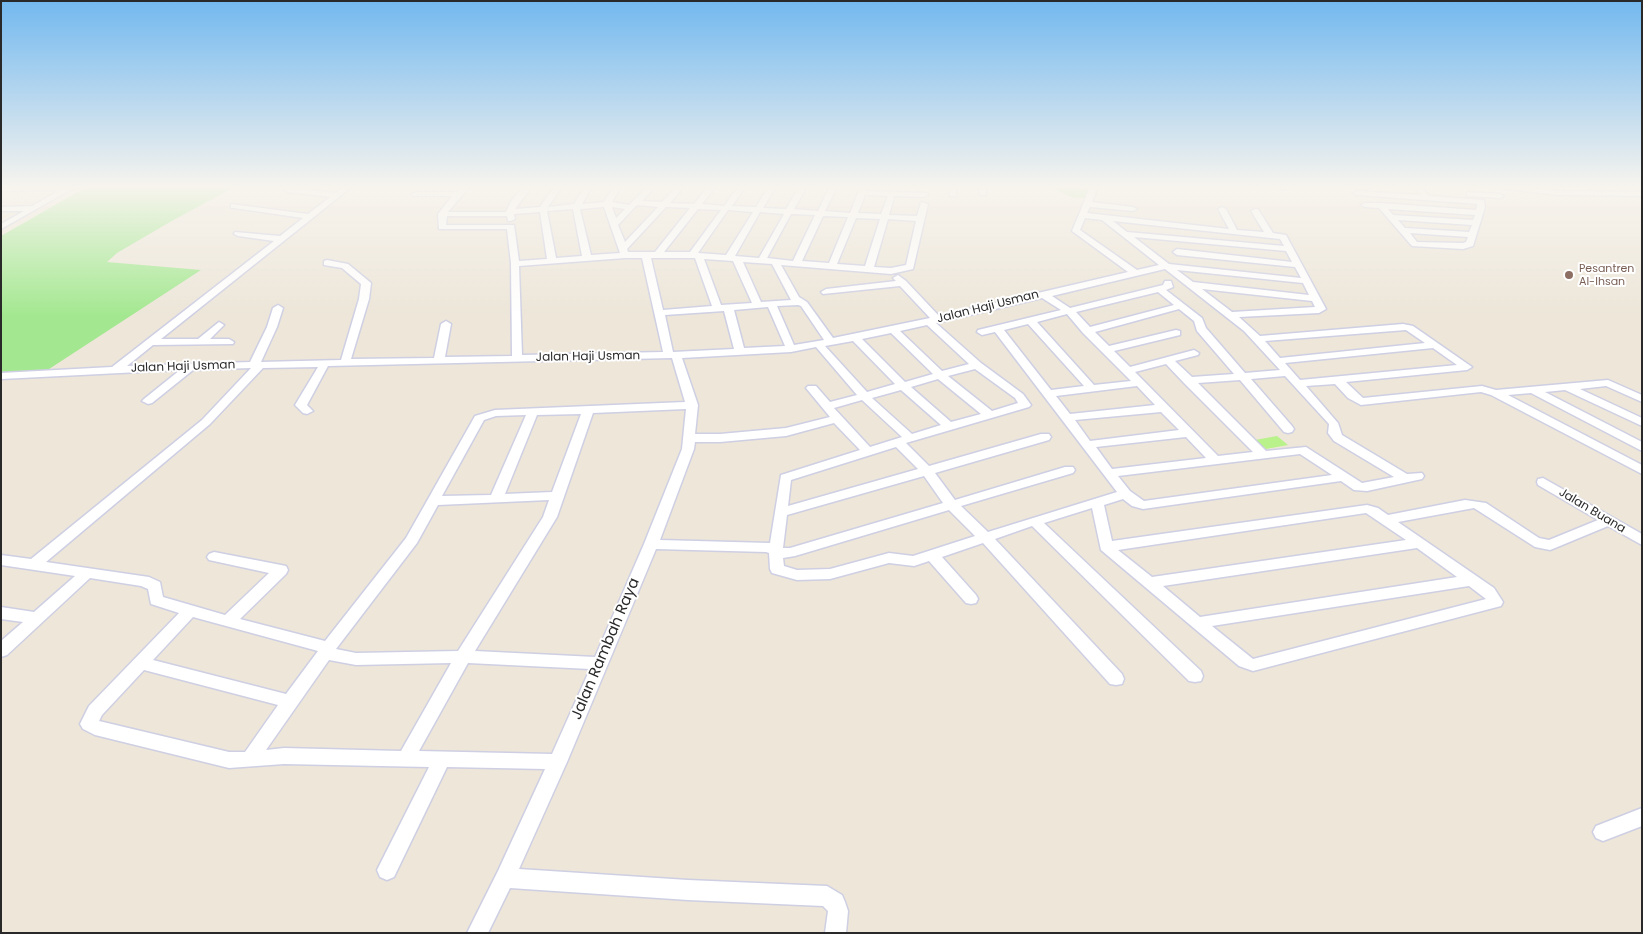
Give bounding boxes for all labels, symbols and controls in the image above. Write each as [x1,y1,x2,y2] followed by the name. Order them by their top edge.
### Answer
[1579,262,1634,288] place label: Pesantren Al-Ihsan
[1563,269,1575,281] marker: Pesantren Al-Ihsan
[936,287,1040,327] street label: Jalan Haji Usman
[536,349,640,365] street label: Jalan Haji Usman
[131,358,235,376] street label: Jalan Haji Usman
[1556,485,1628,537] street label: Jalan Buana
[568,576,644,722] street label: Jalan Rambah Raya

